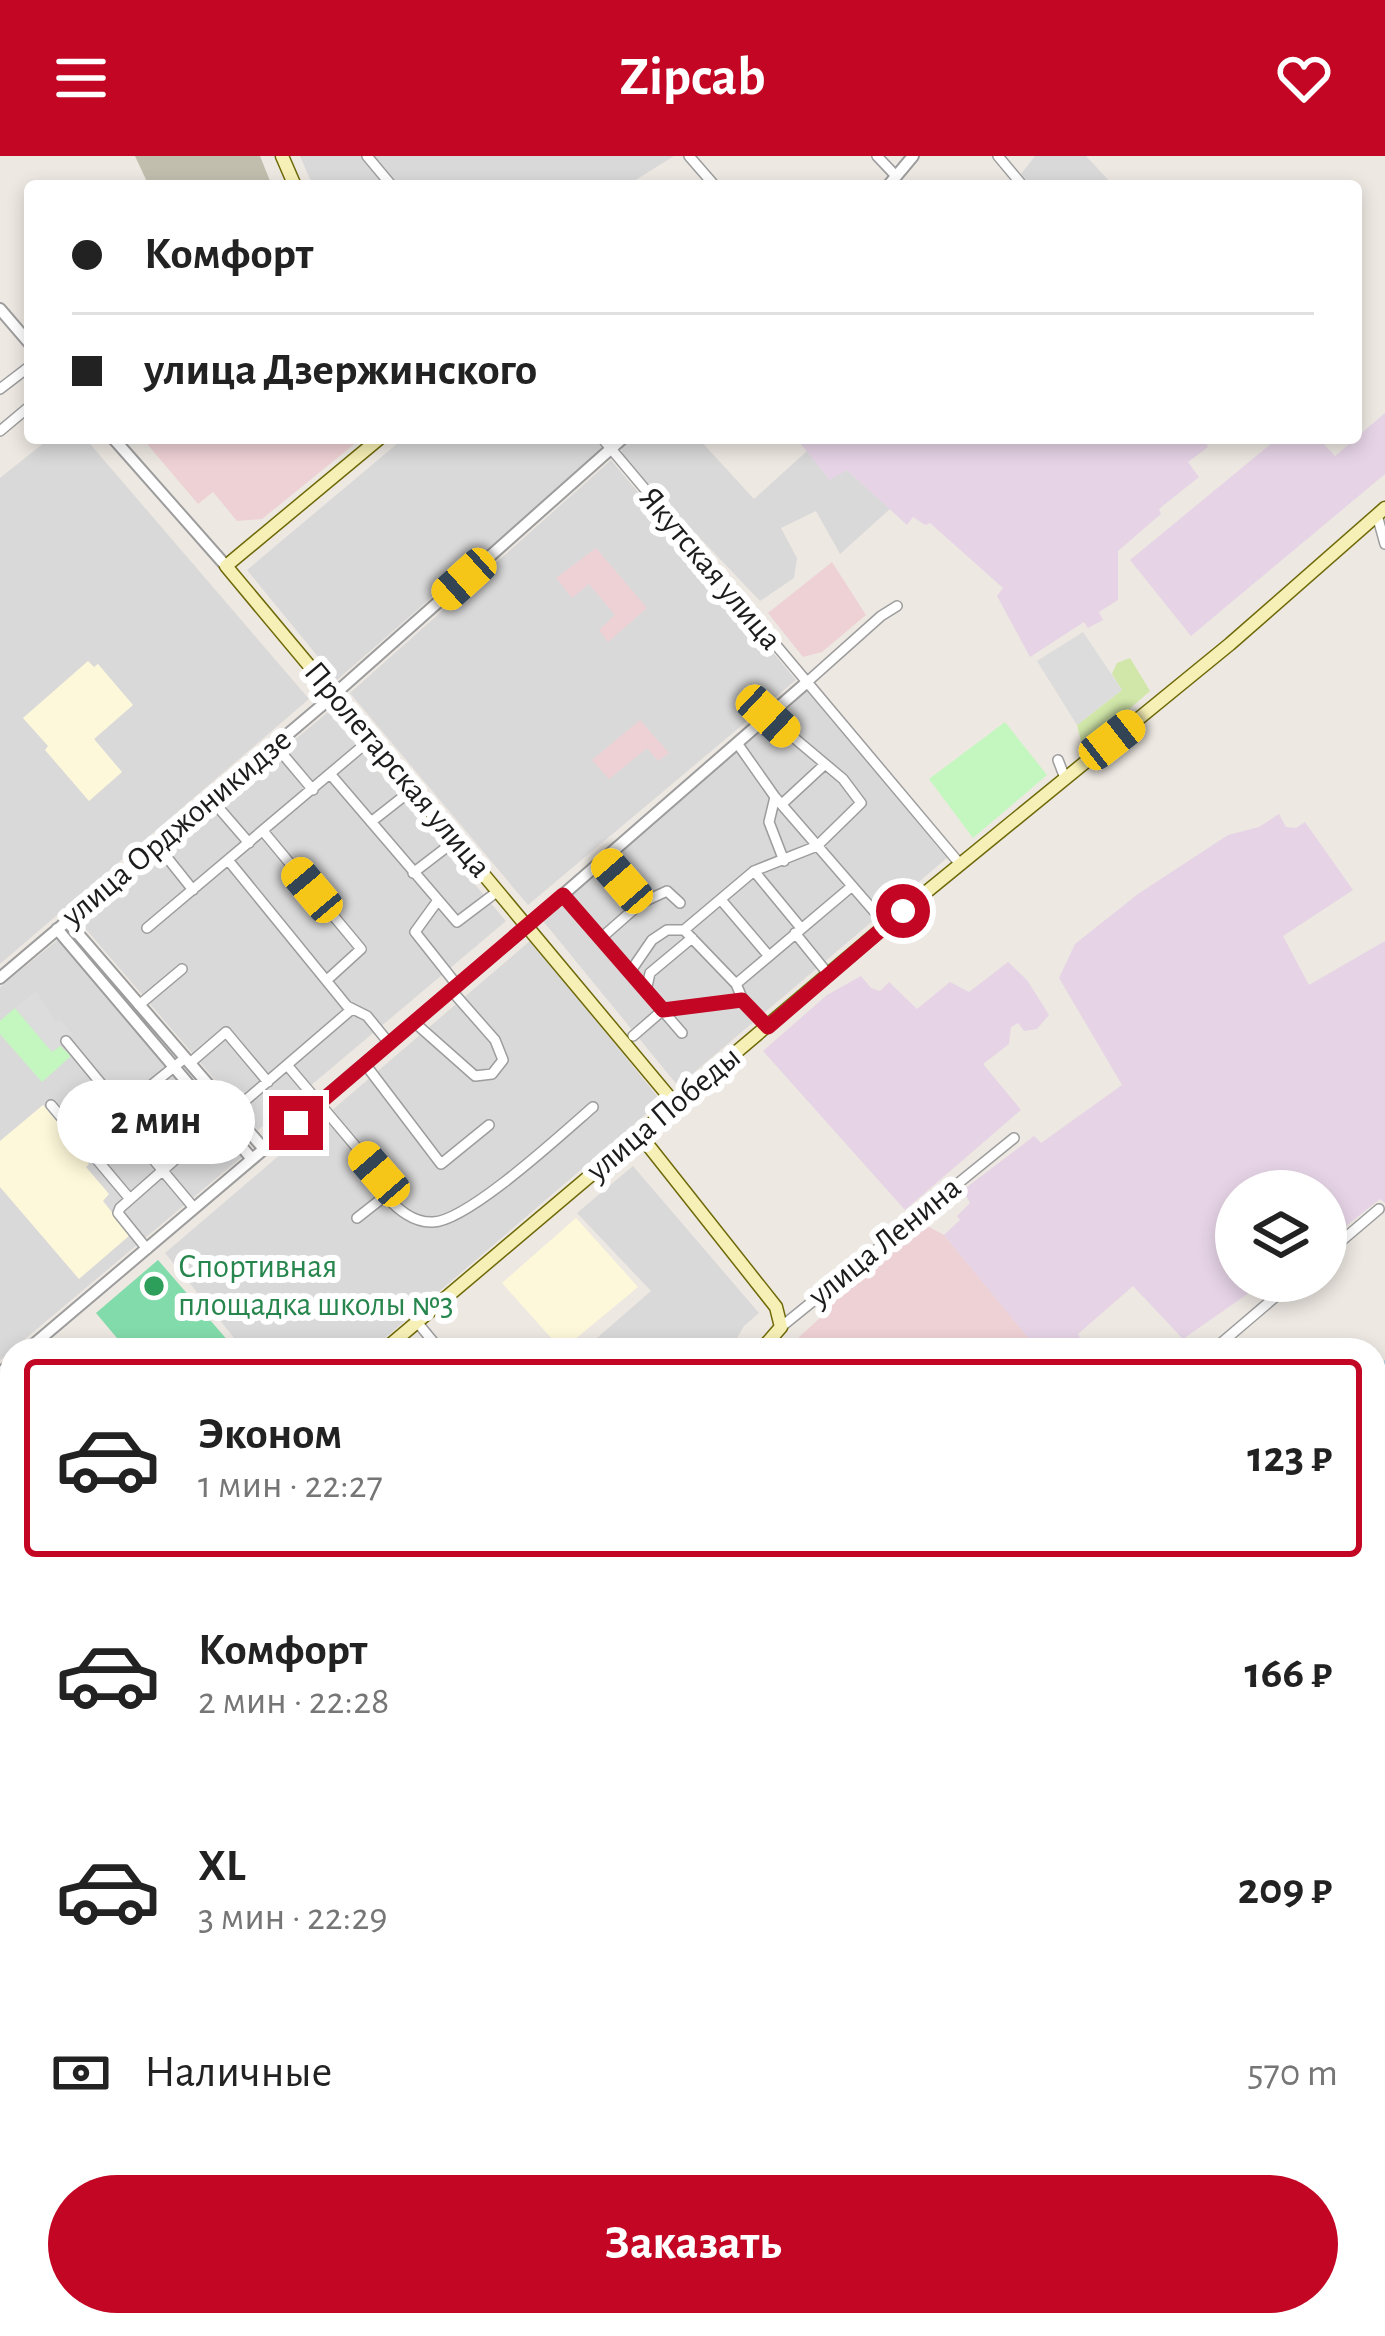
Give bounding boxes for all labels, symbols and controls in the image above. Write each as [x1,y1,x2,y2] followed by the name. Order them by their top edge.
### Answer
[48,45,114,111] icon: menu
[1271,45,1337,111] icon: heart
[620,51,765,105] text: Zipcab
[144,232,313,277] text: Комфорт
[144,348,537,393] text: улица Дзержинского
[633,481,787,657] street label: Якутская улица
[425,542,503,616] car
[298,656,496,884] street label: Пролетарская улица
[729,678,807,754] car
[1073,704,1151,776] car
[55,723,298,934] street label: улица Орджоникидзе
[585,842,659,920] car
[275,851,349,929] car
[876,884,930,938] route start
[580,1040,747,1188] street label: улица Победы
[56,1081,254,1165] callout: 2 мин
[269,1096,323,1150] route end
[110,1102,202,1141] text: 2 мин
[342,1135,416,1213] car
[1215,1170,1347,1302] map controls
[1215,1170,1347,1302] button: layers
[802,1171,967,1314] street label: улица Ленина
[178,1251,454,1322] place label: Спортивная площадка школы №3
[141,1273,167,1299] marker: Спортивная площадка школы №3
[54,1404,162,1512] icon: car
[198,1412,342,1457] text: Эконом
[1247,1435,1332,1480] text: 123 ₽
[198,1466,383,1505] text: 1 мин · 22:27
[54,1620,162,1728] icon: car
[198,1628,367,1673] text: Комфорт
[1244,1651,1332,1696] text: 166 ₽
[198,1682,389,1721] text: 2 мин · 22:28
[54,1836,162,1944] icon: car
[198,1844,246,1889] text: XL
[1238,1867,1332,1912] text: 209 ₽
[198,1898,388,1937] text: 3 мин · 22:29
[48,2040,114,2106] icon: cash
[144,2050,332,2095] text: Наличные
[1247,2054,1338,2093] text: 570 m
[48,2175,1338,2313] button: Заказать

